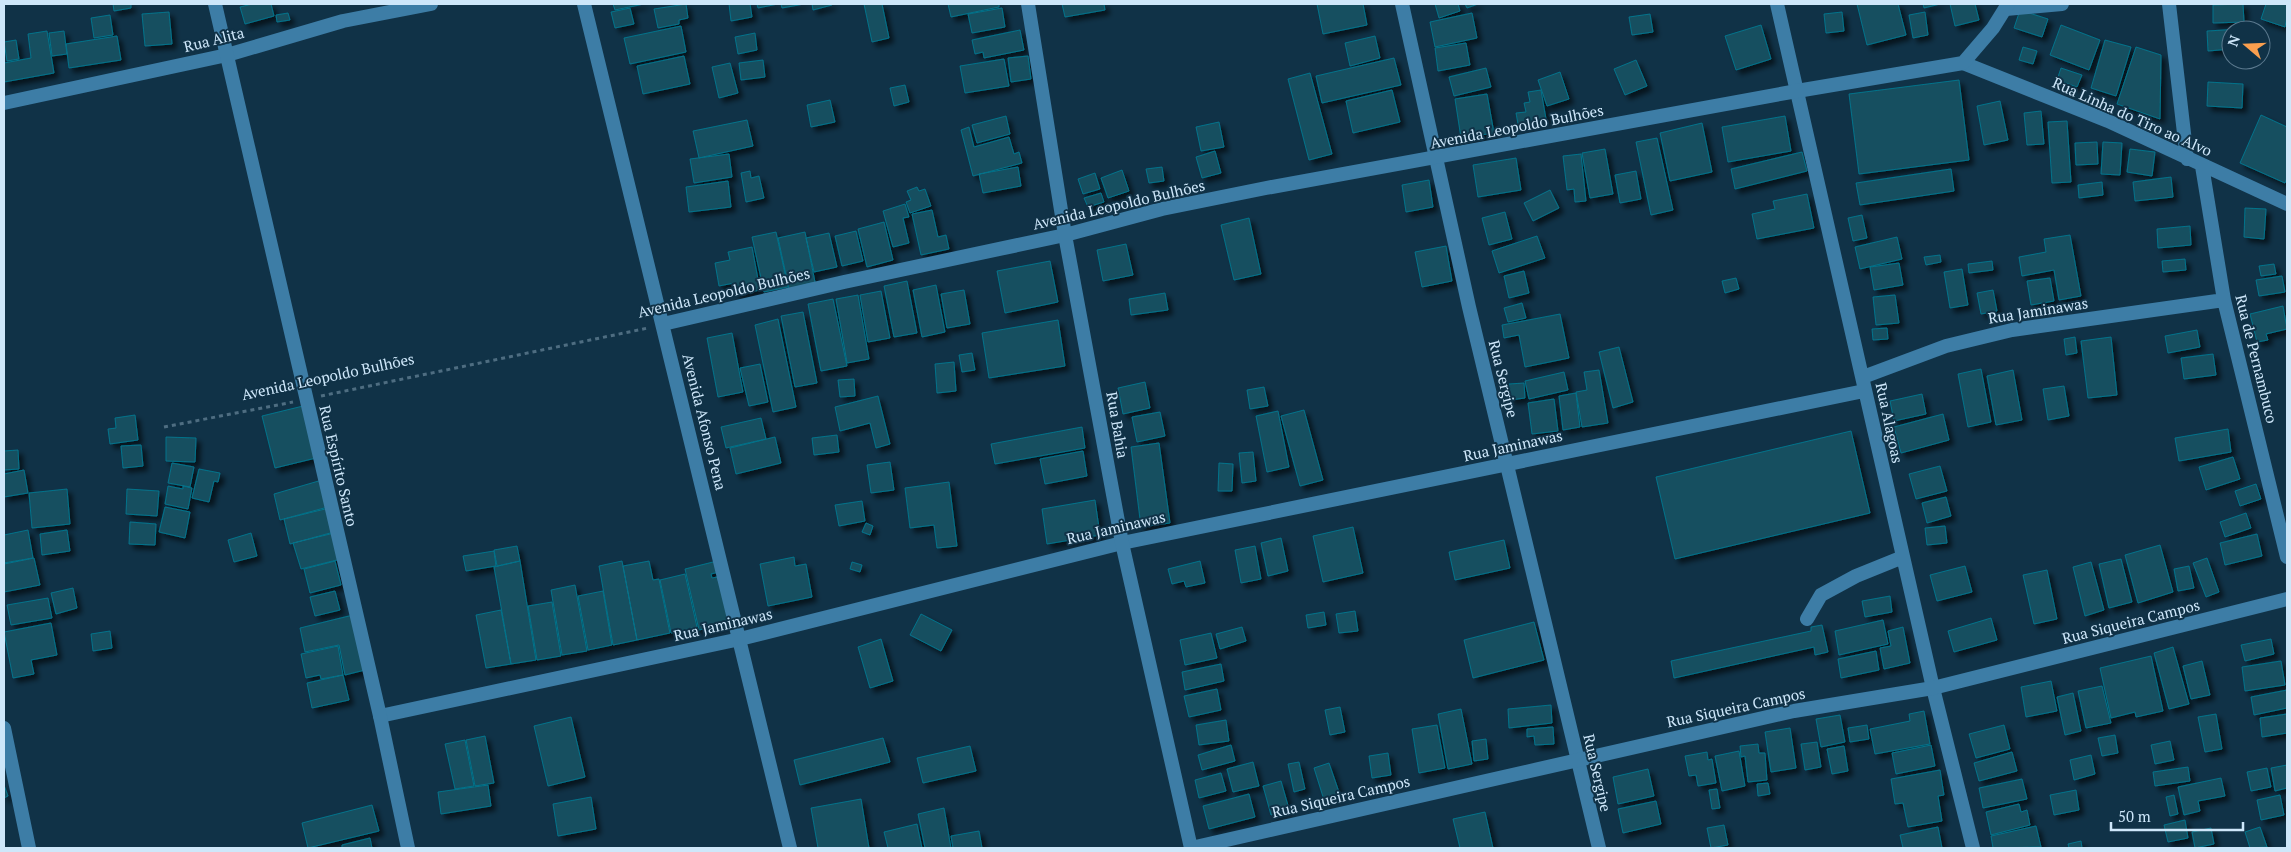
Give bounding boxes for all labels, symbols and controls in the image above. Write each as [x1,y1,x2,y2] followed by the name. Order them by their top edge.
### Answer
[2221,20,2271,70] north arrow
[181,22,246,56] street label: Rua Alita
[2223,32,2244,49] text: N
[2050,72,2215,160] street label: Rua Linha do Tiro ao Alvo
[1428,99,1605,153] street label: Avenida Leopoldo Bulhões
[1031,174,1207,234] street label: Avenida Leopoldo Bulhões
[636,262,812,322] street label: Avenida Leopoldo Bulhões
[1986,292,2089,328] street label: Rua Jaminawas
[2231,292,2283,425] street label: Rua de Pernambuco
[1485,338,1523,420] street label: Rua Sergipe
[240,348,416,404] street label: Avenida Leopoldo Bulhões
[678,351,732,493] street label: Avenida Afonso Pena
[1872,381,1908,465] street label: Rua Alagoas
[1102,390,1134,460] street label: Rua Bahia
[315,403,363,528] street label: Rua Espírito Santo
[1461,425,1564,465] street label: Rua Jaminawas
[1064,506,1167,548] street label: Rua Jaminawas
[2060,594,2202,648] street label: Rua Siqueira Campos
[671,603,774,645] street label: Rua Jaminawas
[1665,683,1807,731] street label: Rua Siqueira Campos
[1579,732,1617,814] street label: Rua Sergipe
[1270,770,1412,822] street label: Rua Siqueira Campos
[2111,800,2244,832] scale bar
[2118,806,2151,826] text: 50 m

